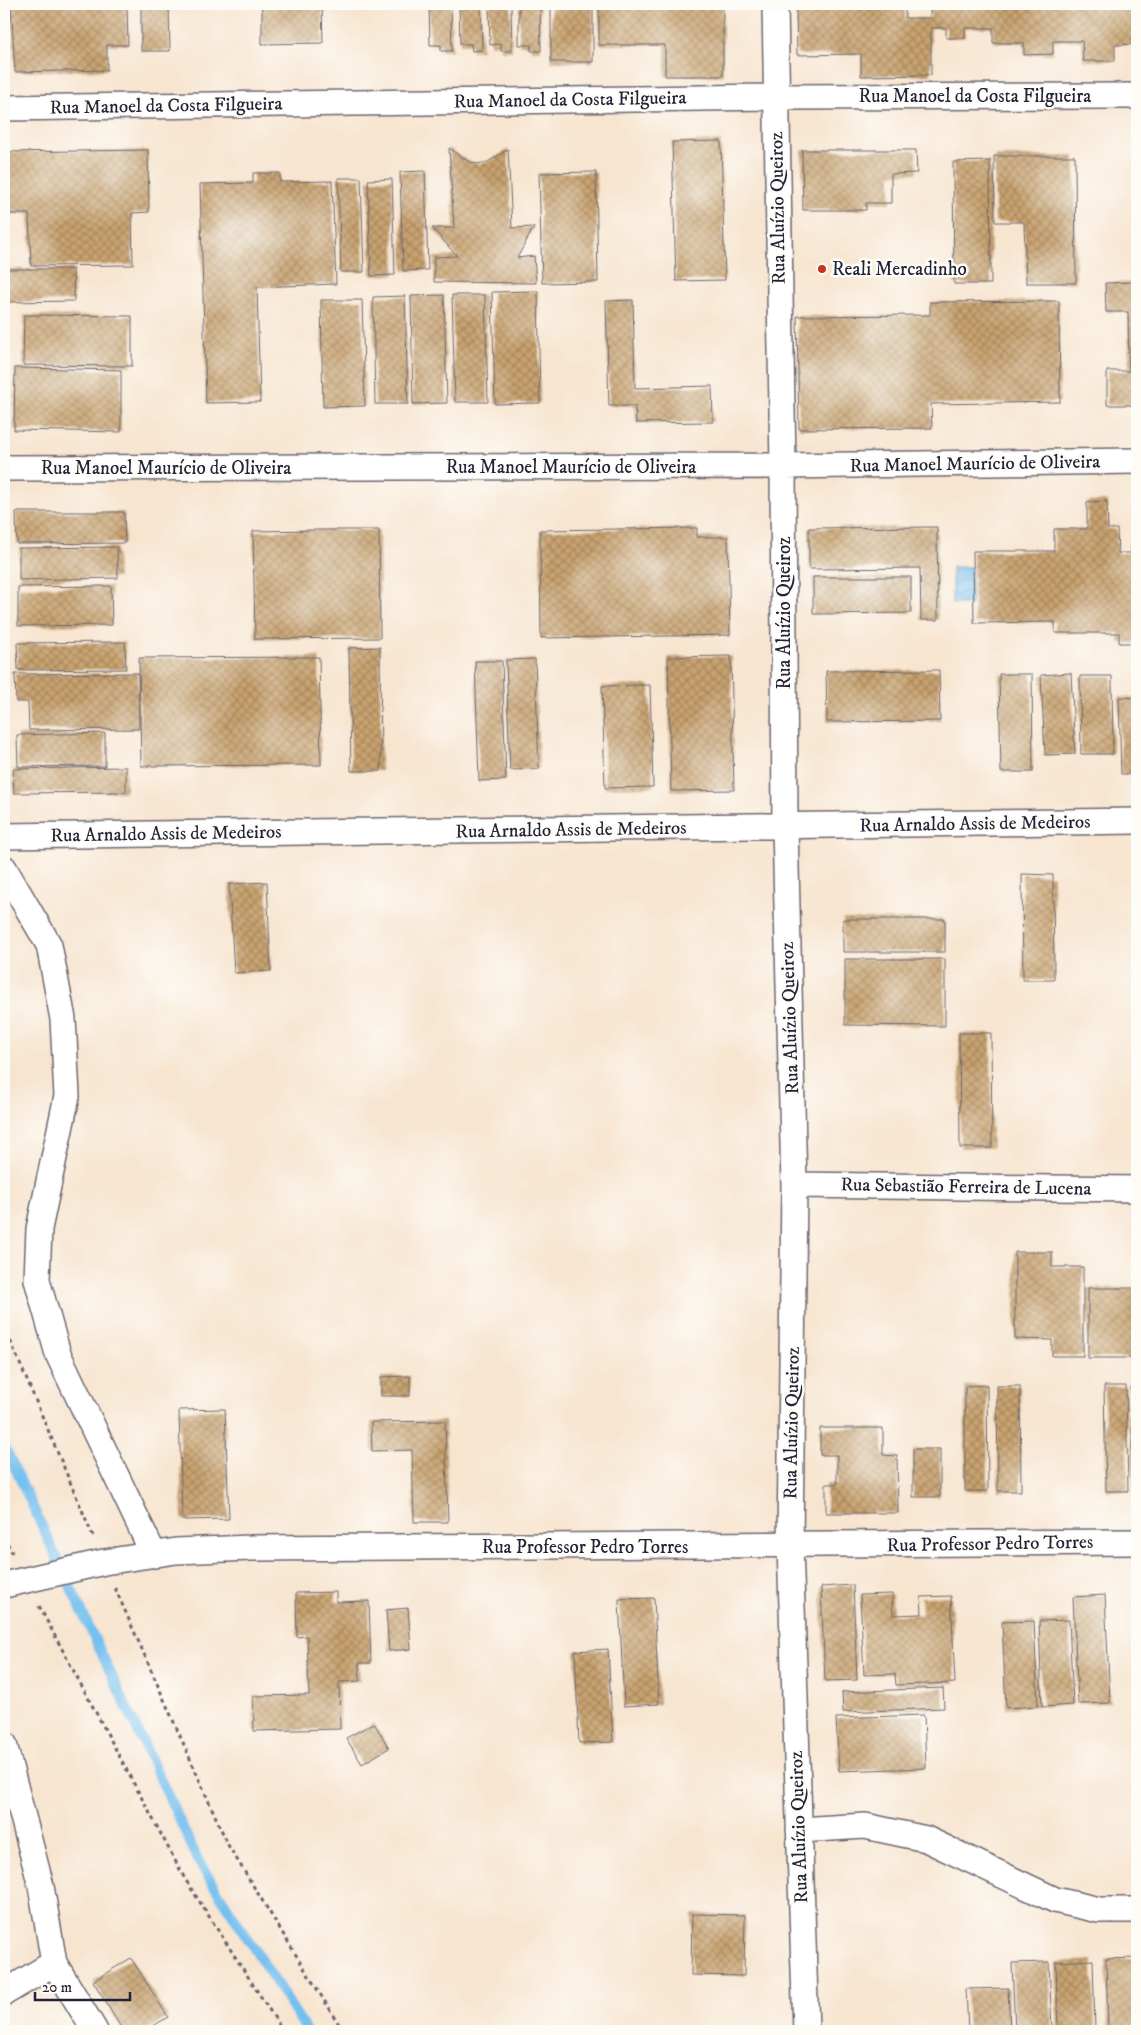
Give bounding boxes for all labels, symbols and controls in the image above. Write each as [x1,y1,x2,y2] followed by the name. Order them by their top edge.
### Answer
[859,85,1091,108] street label: Rua Manoel da Costa Filgueira
[453,86,687,114] street label: Rua Manoel da Costa Filgueira
[49,92,283,120] street label: Rua Manoel da Costa Filgueira
[765,131,791,285] street label: Rua Aluízio Queiroz
[832,258,967,281] place label: Reali Mercadinho
[816,263,828,275] marker: Reali Mercadinho
[849,450,1101,478] street label: Rua Manoel Maurício de Oliveira
[446,456,696,479] street label: Rua Manoel Maurício de Oliveira
[41,457,291,480] street label: Rua Manoel Maurício de Oliveira
[773,537,796,689] street label: Rua Aluízio Queiroz
[859,810,1091,838] street label: Rua Arnaldo Assis de Medeiros
[455,816,687,844] street label: Rua Arnaldo Assis de Medeiros
[50,820,282,848] street label: Rua Arnaldo Assis de Medeiros
[776,941,804,1095] street label: Rua Aluízio Queiroz
[840,1173,1092,1201] street label: Rua Sebastião Ferreira de Lucena
[779,1346,805,1500] street label: Rua Aluízio Queiroz
[887,1531,1093,1557] street label: Rua Professor Pedro Torres
[482,1536,688,1559] street label: Rua Professor Pedro Torres
[785,1750,813,1904] street label: Rua Aluízio Queiroz
[35,1970,130,2002] scale bar
[42,1978,72,1997] text: 20 m

